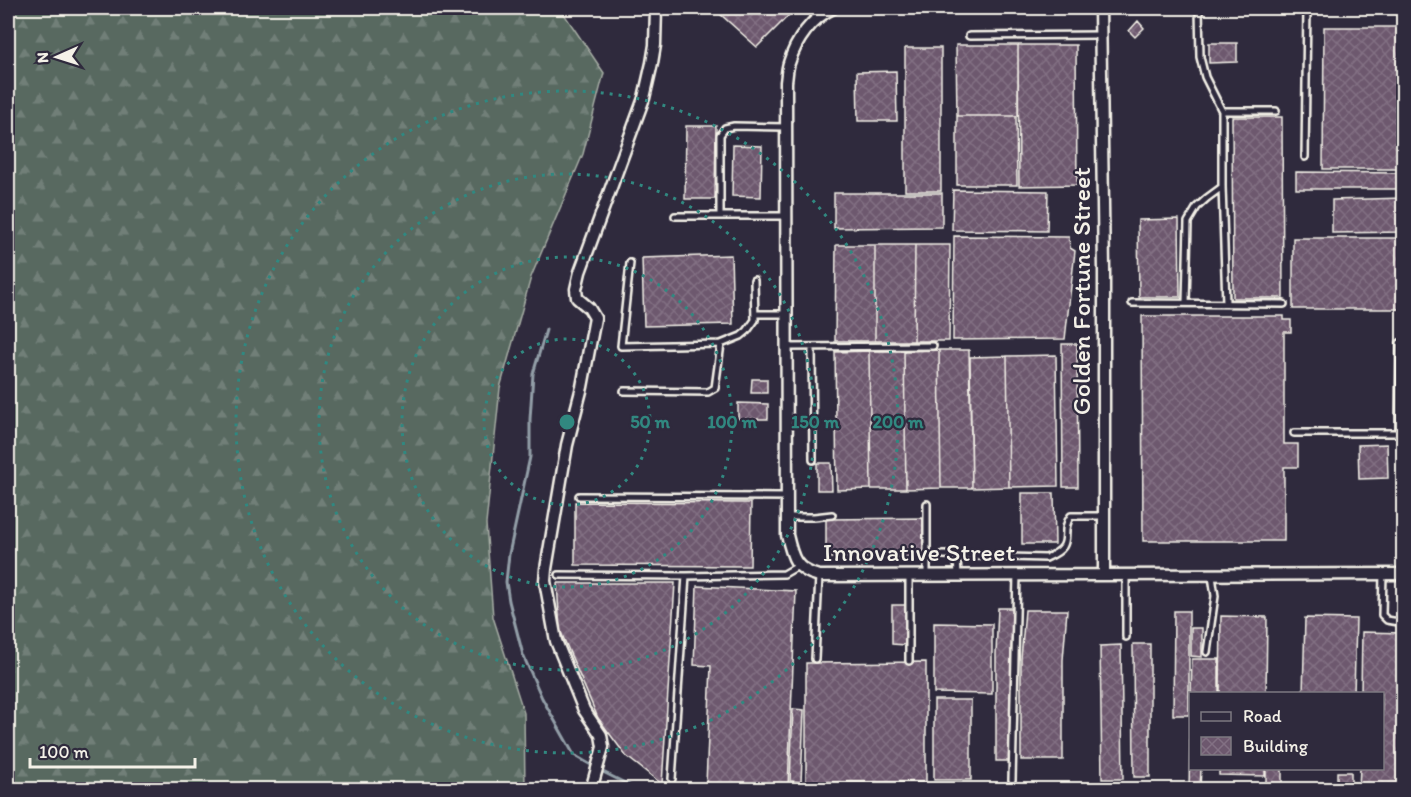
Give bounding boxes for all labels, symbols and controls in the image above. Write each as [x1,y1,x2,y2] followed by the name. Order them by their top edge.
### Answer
[27,27,87,87] north arrow
[33,52,52,64] text: N
[1065,167,1097,415] street label: Golden Fortune Street
[630,411,671,433] text: 50 m
[707,411,758,433] text: 100 m
[791,411,840,433] text: 150 m
[873,411,924,433] text: 200 m
[557,412,577,432] centre of rings
[823,536,1015,568] street label: Innovative Street
[1189,692,1384,770] legend
[1243,705,1282,727] text: Road
[30,731,195,769] scale bar
[1243,735,1309,757] text: Building
[39,741,89,763] text: 100 m

